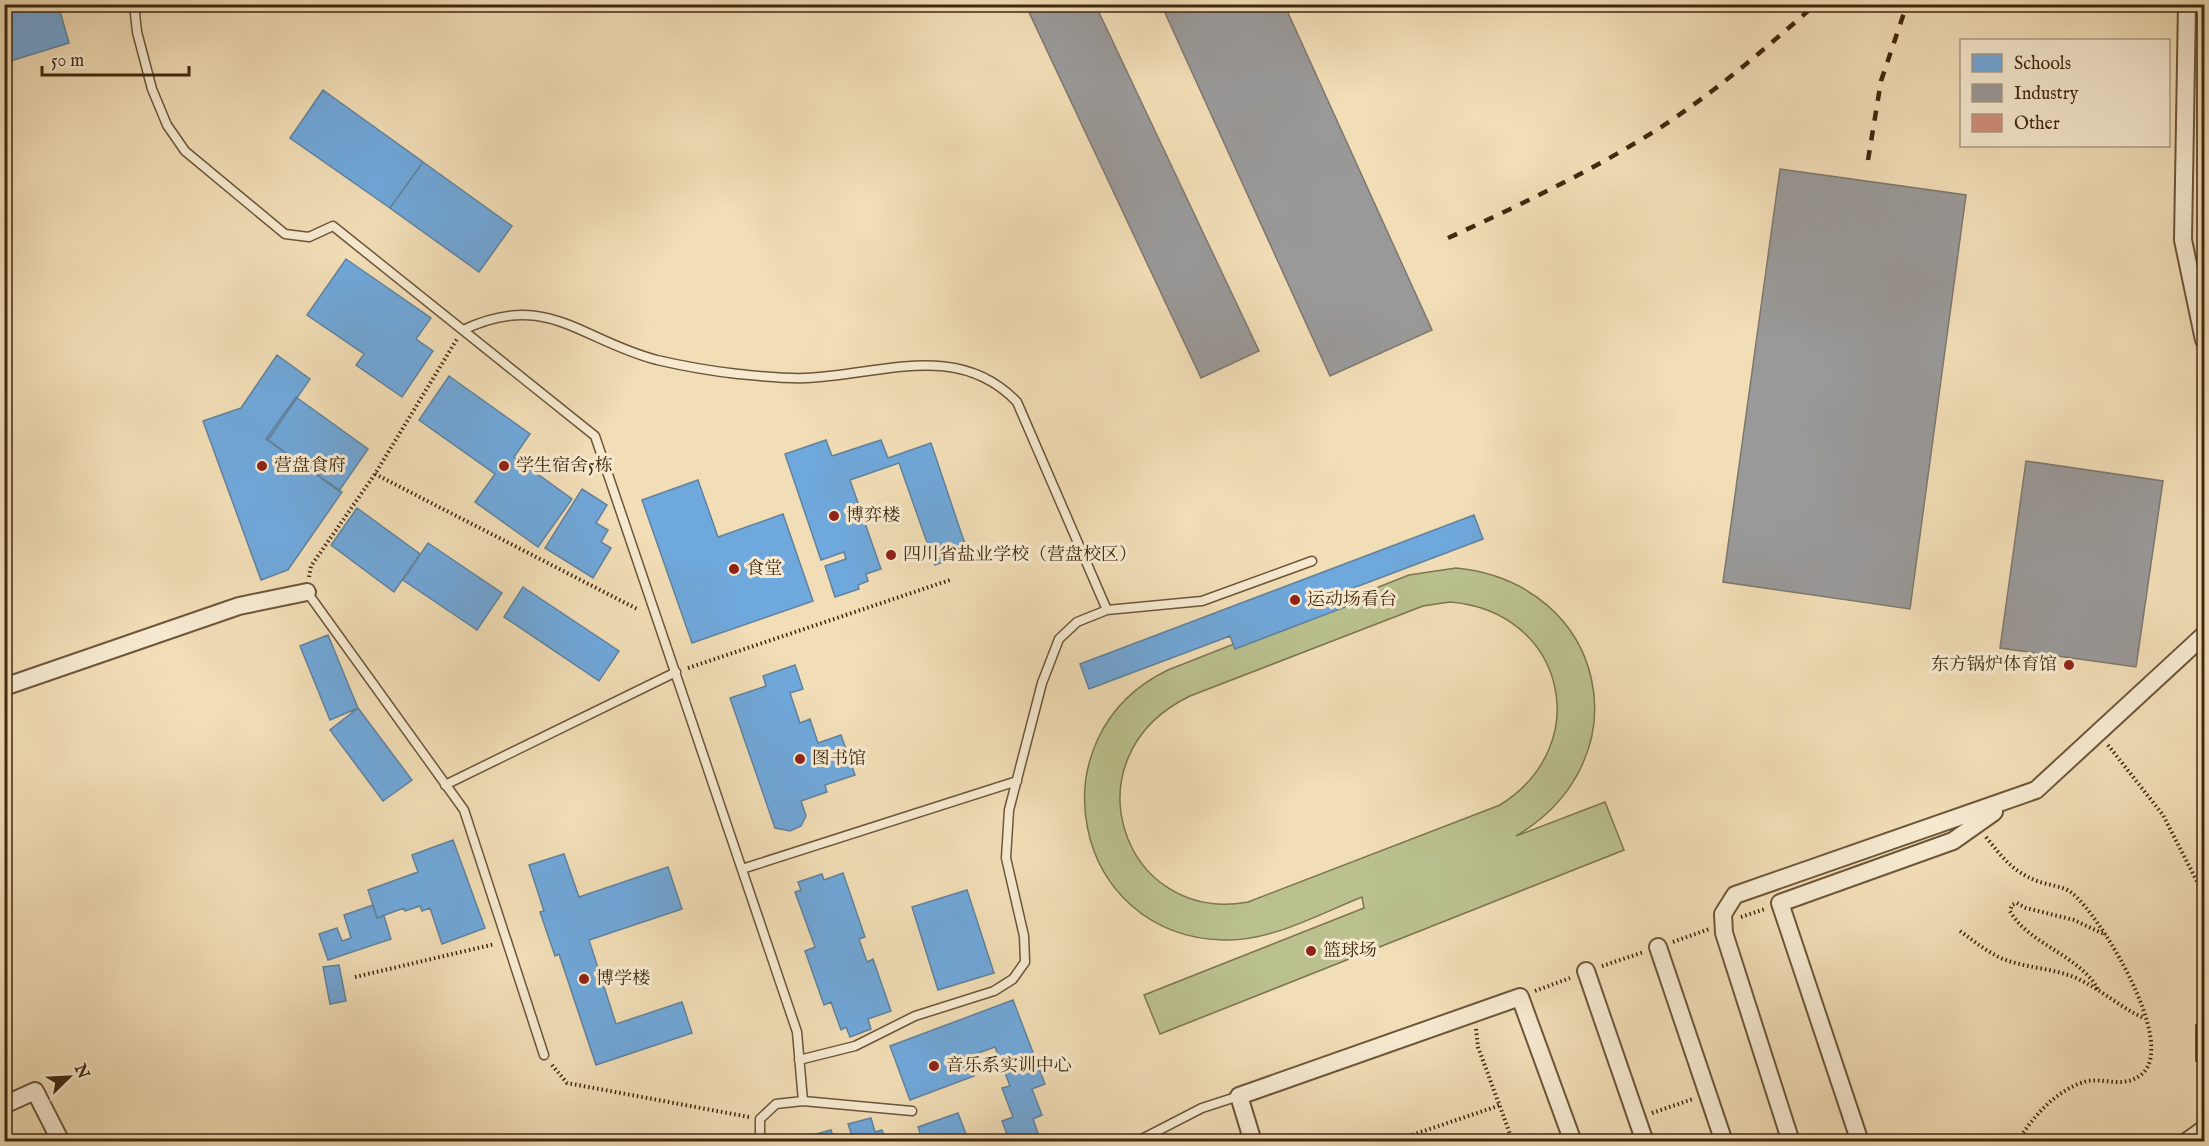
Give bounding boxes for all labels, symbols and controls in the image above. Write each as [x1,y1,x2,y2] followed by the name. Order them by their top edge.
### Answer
[42,39,189,77] scale bar
[1960,39,2170,147] legend
[51,50,84,73] text: 50 m
[2014,53,2071,76] text: Schools
[2014,83,2078,106] text: Industry
[2014,113,2060,136] text: Other
[274,455,346,478] place label: 营盘食府
[516,455,613,478] place label: 学生宿舍5栋
[255,459,269,473] marker: 营盘食府
[497,459,511,473] marker: 学生宿舍5栋
[846,505,900,528] place label: 博弈楼
[827,509,841,523] marker: 博弈楼
[903,544,1137,567] place label: 四川省盐业学校（营盘校区）
[884,548,898,562] marker: 四川省盐业学校（营盘校区）
[746,558,782,581] place label: 食堂
[727,562,741,576] marker: 食堂
[1307,589,1397,612] place label: 运动场看台
[1288,593,1302,607] marker: 运动场看台
[1931,654,2057,677] place label: 东方锅炉体育馆
[2062,658,2076,672] marker: 东方锅炉体育馆
[812,748,866,771] place label: 图书馆
[793,752,807,766] marker: 图书馆
[1323,940,1377,963] place label: 篮球场
[1304,944,1318,958] marker: 篮球场
[596,968,650,991] place label: 博学楼
[577,972,591,986] marker: 博学楼
[39,1047,99,1107] north arrow
[946,1055,1072,1078] place label: 音乐系实训中心
[927,1059,941,1073] marker: 音乐系实训中心
[69,1060,93,1082] text: N

